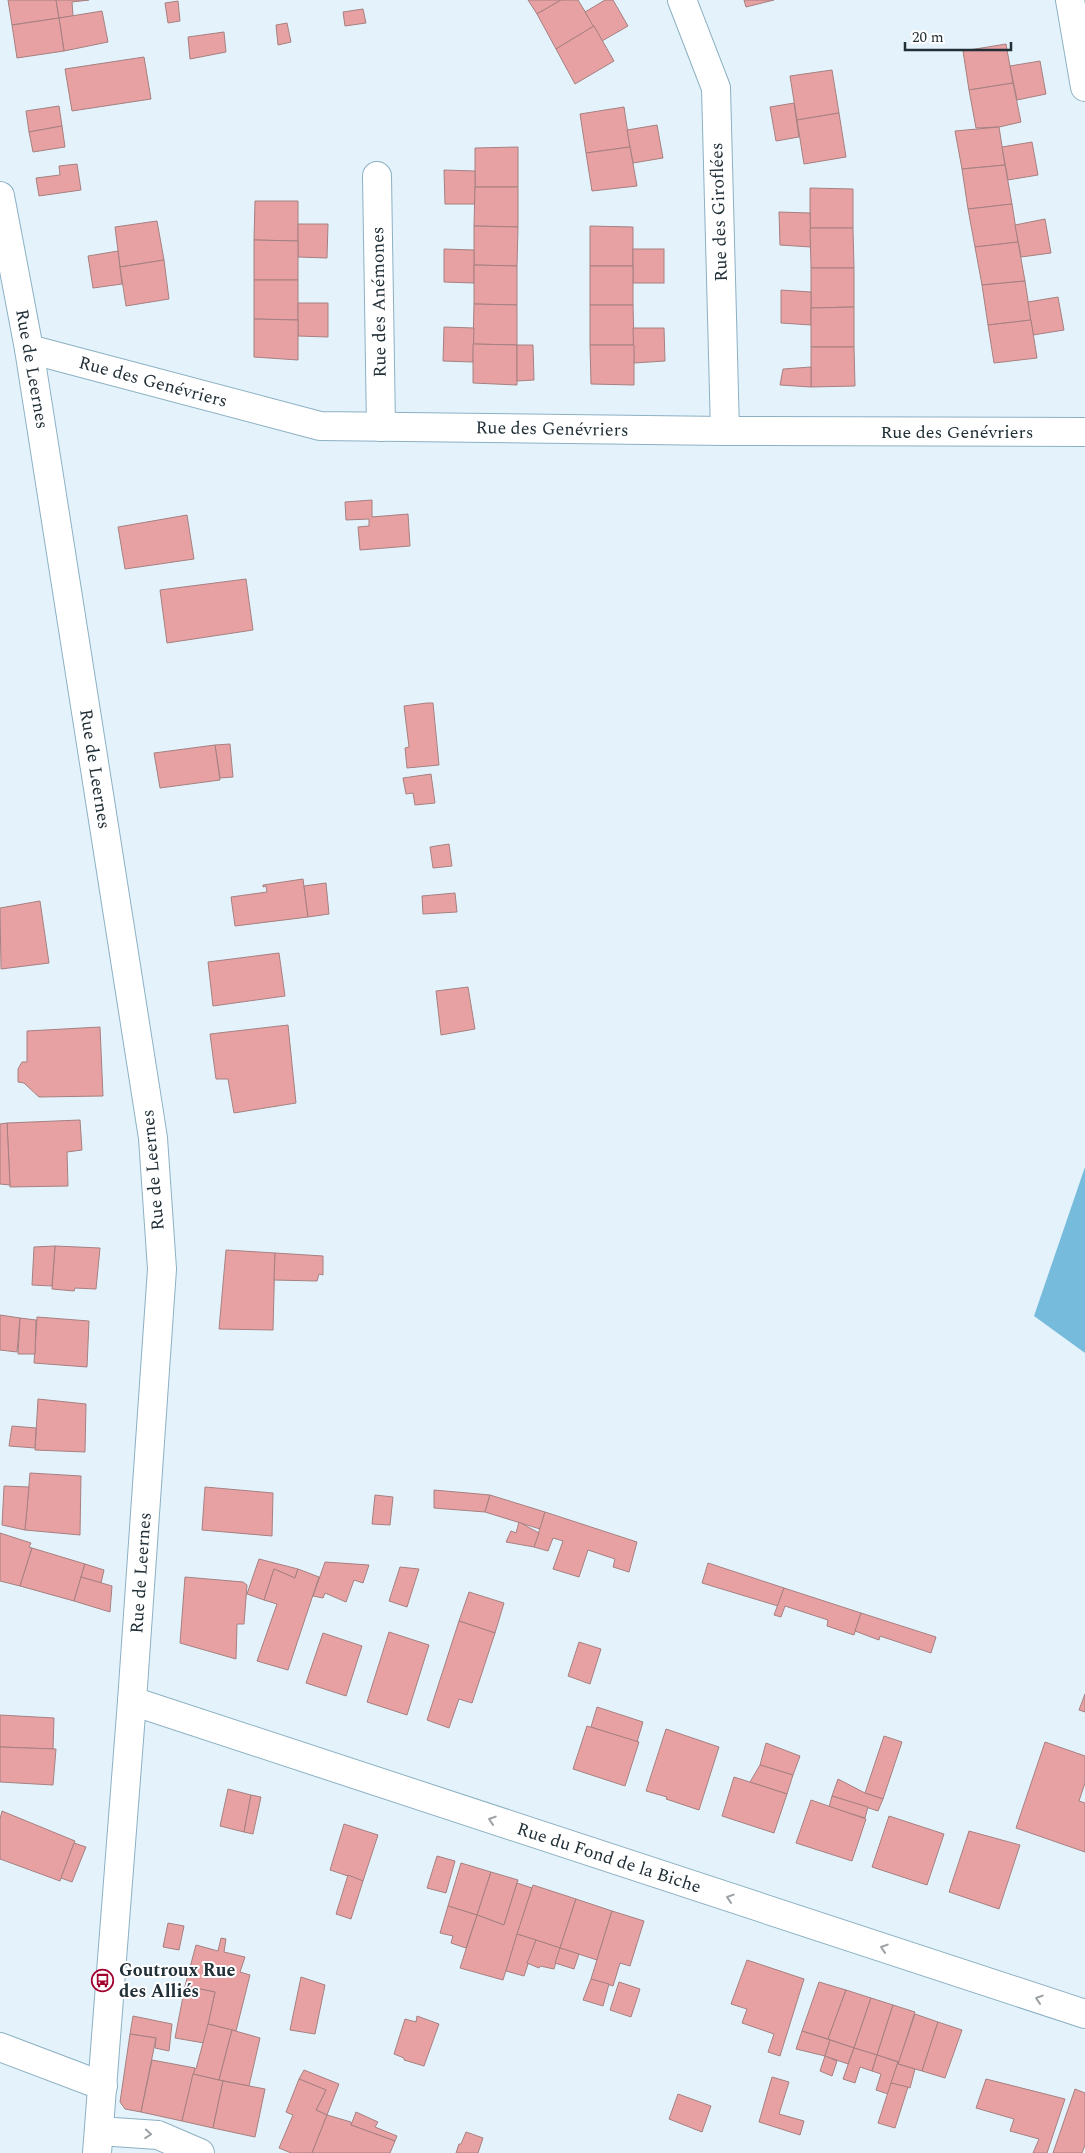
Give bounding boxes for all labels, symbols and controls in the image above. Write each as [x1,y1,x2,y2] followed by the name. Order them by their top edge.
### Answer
[905,20,1011,52] scale bar
[912,26,944,49] text: 20 m
[703,142,735,282] street label: Rue des Giroflées
[364,226,394,378] street label: Rue des Anémones
[8,307,56,431] street label: Rue de Leernes
[76,349,230,415] street label: Rue des Genévriers
[475,414,629,444] street label: Rue des Genévriers
[880,419,1034,446] street label: Rue des Genévriers
[72,707,118,831] street label: Rue de Leernes
[134,1108,172,1232] street label: Rue de Leernes
[123,1512,159,1634] street label: Rue de Leernes
[489,1815,497,1825] one-way arrow
[513,1815,705,1901] street label: Rue du Fond de la Biche
[726,1893,735,1903] one-way arrow
[881,1944,889,1954] one-way arrow
[119,1957,235,2005] place label: Goutroux Rue des Alliés
[91,1968,115,1992] bus stop icon: Goutroux Rue des Alliés
[1035,1995,1043,2005] one-way arrow
[144,2129,152,2140] one-way arrow

